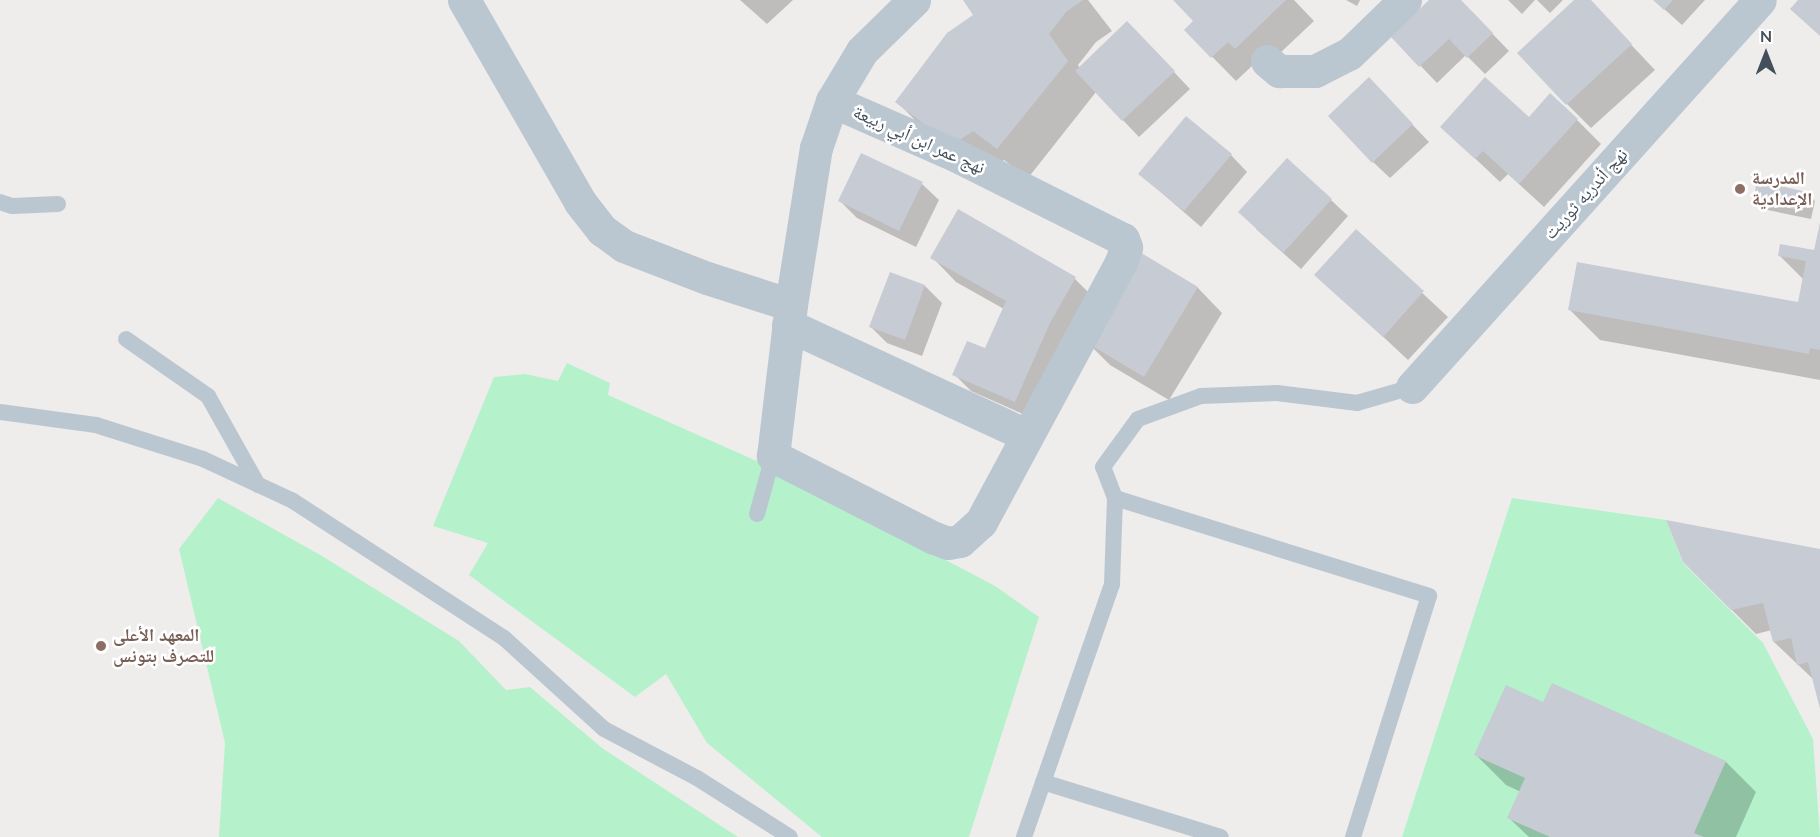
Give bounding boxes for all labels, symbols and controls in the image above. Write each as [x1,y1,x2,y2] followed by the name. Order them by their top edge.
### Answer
[1736,24,1796,84] north arrow
[1760,26,1772,46] text: N
[850,101,988,179] street label: نهج عمر ابن أبي ربيعة
[1540,144,1632,244] street label: نهج أندريه ثوريت
[1752,168,1812,210] place label: المدرسة الإعدادية
[1733,182,1747,196] marker: المدرسة الإعدادية
[113,625,214,668] place label: المعهد الأعلى للتصرف بتونس
[94,639,108,653] marker: المعهد الأعلى للتصرف بتونس

